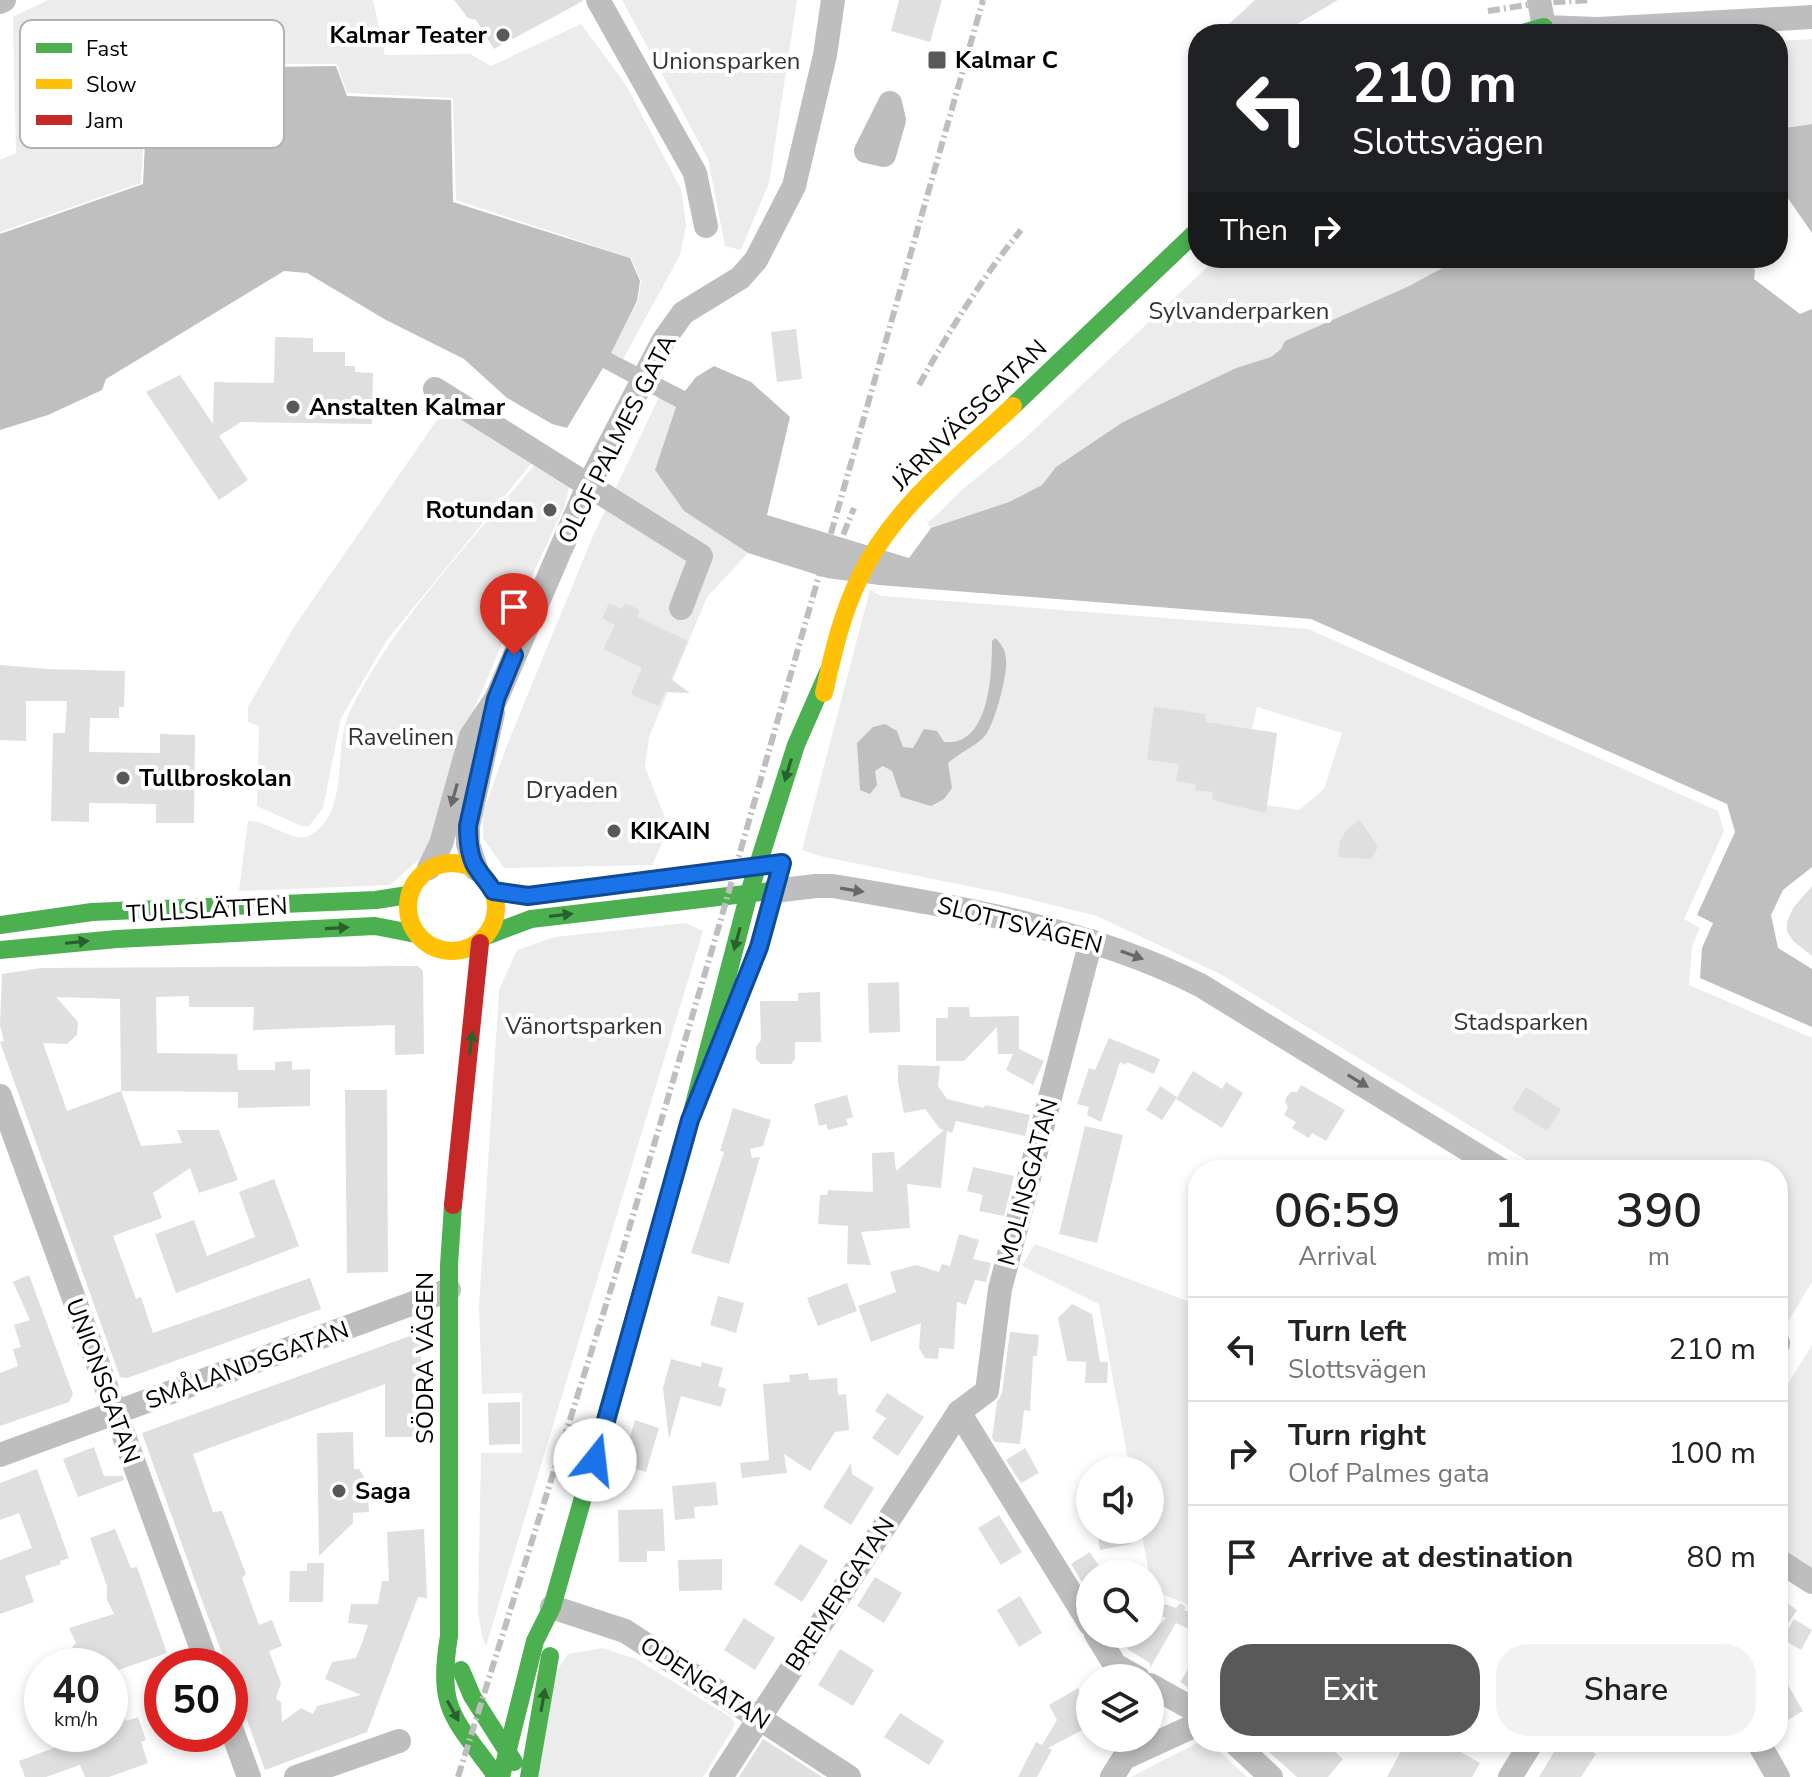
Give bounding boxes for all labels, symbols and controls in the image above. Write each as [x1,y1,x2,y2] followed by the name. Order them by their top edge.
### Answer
[330,19,488,51] place label: Kalmar Teater
[20,20,284,148] legend
[494,26,512,44] marker: Kalmar Teater
[86,34,128,64] text: Fast
[955,44,1058,76] place label: Kalmar C
[652,45,800,77] park label: Unionsparken
[1352,45,1517,122] text: 210 m
[926,49,948,71] marker: Kalmar C
[1220,56,1324,160] icon: left
[86,70,137,100] text: Slow
[85,106,124,136] text: Jam
[1352,118,1544,167] text: Slottsvägen
[1304,208,1348,252] icon: right
[1220,210,1288,251] text: Then
[1149,295,1330,327] park label: Sylvanderparken
[550,329,684,549] street label: OLOF PALMES GATA
[884,332,1054,498] street label: JÄRNVÄGSGATAN
[309,391,506,423] place label: Anstalten Kalmar
[284,398,302,416] marker: Anstalten Kalmar
[425,494,534,526] place label: Rotundan
[541,501,559,519] marker: Rotundan
[480,573,548,655] pin
[492,585,536,629] icon: arrive
[348,721,454,753] park label: Ravelinen
[782,758,794,782] one-way arrow
[139,762,292,794] place label: Tullbroskolan
[114,769,132,787] marker: Tullbroskolan
[526,774,618,806] park label: Dryaden
[447,783,460,807] one-way arrow
[630,815,711,847] place label: KIKAIN
[605,822,623,840] marker: KIKAIN
[840,884,865,896] one-way arrow
[934,889,1106,961] street label: SLOTTSVÄGEN
[126,890,288,930] street label: TULLSLÄTTEN
[548,908,573,921] one-way arrow
[325,921,350,934] one-way arrow
[730,928,743,952] one-way arrow
[65,935,90,948] one-way arrow
[1120,949,1144,962] one-way arrow
[1454,1006,1588,1038] park label: Stadsparken
[504,1010,663,1042] park label: Vänortsparken
[464,1030,477,1055] one-way arrow
[1347,1074,1369,1088] one-way arrow
[990,1095,1066,1269] street label: MOLINSGATAN
[1274,1178,1401,1244] text: 06:59
[1494,1178,1522,1244] text: 1
[1616,1178,1702,1244] text: 390
[1298,1239,1376,1274] text: Arrival
[1487,1239,1530,1274] text: min
[1648,1239,1670,1274] text: m
[409,1272,441,1444] street label: SÖDRA VÄGEN
[58,1294,148,1468] street label: UNIONSGATAN
[1288,1311,1406,1352] text: Turn left
[141,1313,353,1417] street label: SMÅLANDSGATAN
[1220,1327,1264,1371] icon: left
[1669,1329,1756,1370] text: 210 m
[1288,1352,1427,1387] text: Slottsvägen
[1288,1415,1426,1456] text: Turn right
[553,1418,637,1502] position arrow
[1220,1431,1264,1475] icon: right
[1669,1433,1756,1474] text: 100 m
[1076,1456,1164,1752] map controls
[1076,1456,1164,1544] button: sound
[1288,1456,1490,1491] text: Olof Palmes gata
[355,1475,411,1507] place label: Saga
[330,1482,348,1500] marker: Saga
[778,1511,902,1677] street label: BREMERGATAN
[1220,1535,1264,1579] icon: arrive
[1288,1537,1573,1578] text: Arrive at destination
[1687,1537,1756,1578] text: 80 m
[1076,1560,1164,1648] button: search
[634,1629,776,1737] street label: ODENGATAN
[1220,1644,1480,1736] button: Exit
[1496,1644,1756,1736] button: Share
[144,1648,248,1752] speed limit sign: 50
[52,1663,100,1717] text: 40
[1076,1664,1164,1752] button: layers
[538,1688,550,1713] one-way arrow
[446,1700,459,1723] one-way arrow
[54,1706,98,1733] text: km/h

